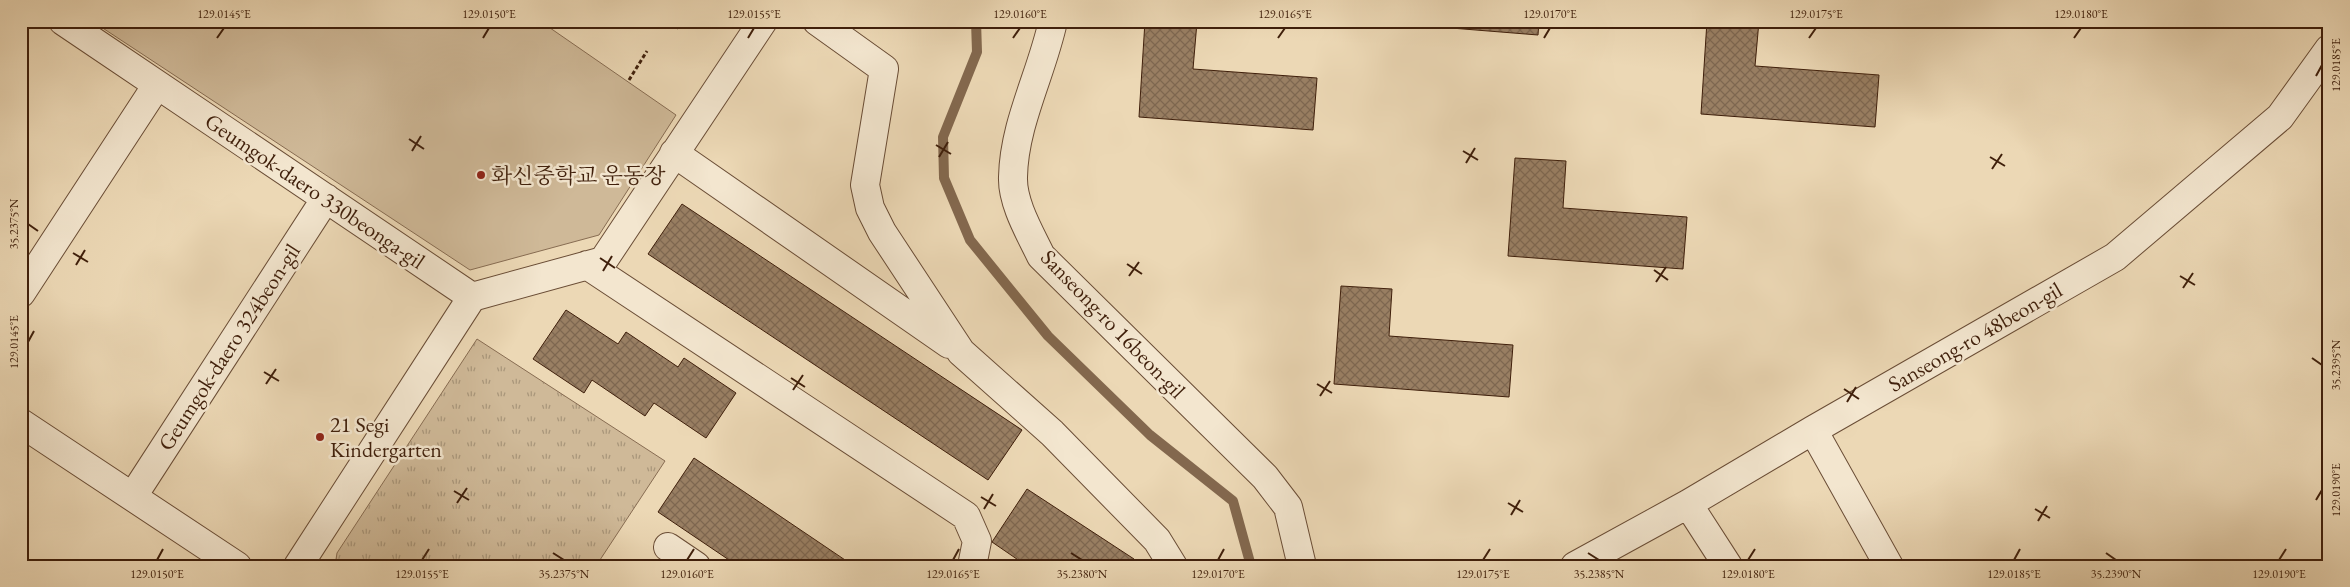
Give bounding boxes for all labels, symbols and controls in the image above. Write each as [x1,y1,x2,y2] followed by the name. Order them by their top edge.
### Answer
[197,6,251,22] text: 129.0145°E
[462,6,516,22] text: 129.0150°E
[727,6,781,22] text: 129.0155°E
[993,6,1047,22] text: 129.0160°E
[1258,6,1312,22] text: 129.0165°E
[1523,6,1577,22] text: 129.0170°E
[1789,6,1843,22] text: 129.0175°E
[2054,6,2108,22] text: 129.0180°E
[2328,38,2344,92] text: 129.0185°E
[199,106,431,276] street label: Geumgok-daero 330beonga-gil
[491,161,666,190] place label: 화신중학교 운동장
[475,169,487,181] marker: 화신중학교 운동장
[6,198,22,249] text: 35.2375°N
[151,238,307,456] street label: Geumgok-daero 324beon-gil
[1034,243,1192,405] street label: Sanseong-ro 16beon-gil
[1883,275,2067,399] street label: Sanseong-ro 48beon-gil
[6,315,22,369] text: 129.0145°E
[2328,339,2344,390] text: 35.2395°N
[330,410,442,464] place label: 21 Segi Kindergarten
[314,431,326,443] marker: 21 Segi Kindergarten
[2328,463,2344,517] text: 129.0190°E
[130,566,184,582] text: 129.0150°E
[395,566,449,582] text: 129.0155°E
[539,566,590,582] text: 35.2375°N
[660,566,714,582] text: 129.0160°E
[926,566,980,582] text: 129.0165°E
[1057,566,1108,582] text: 35.2380°N
[1191,566,1245,582] text: 129.0170°E
[1456,566,1510,582] text: 129.0175°E
[1574,566,1625,582] text: 35.2385°N
[1721,566,1775,582] text: 129.0180°E
[1987,566,2041,582] text: 129.0185°E
[2091,566,2142,582] text: 35.2390°N
[2252,566,2306,582] text: 129.0190°E

